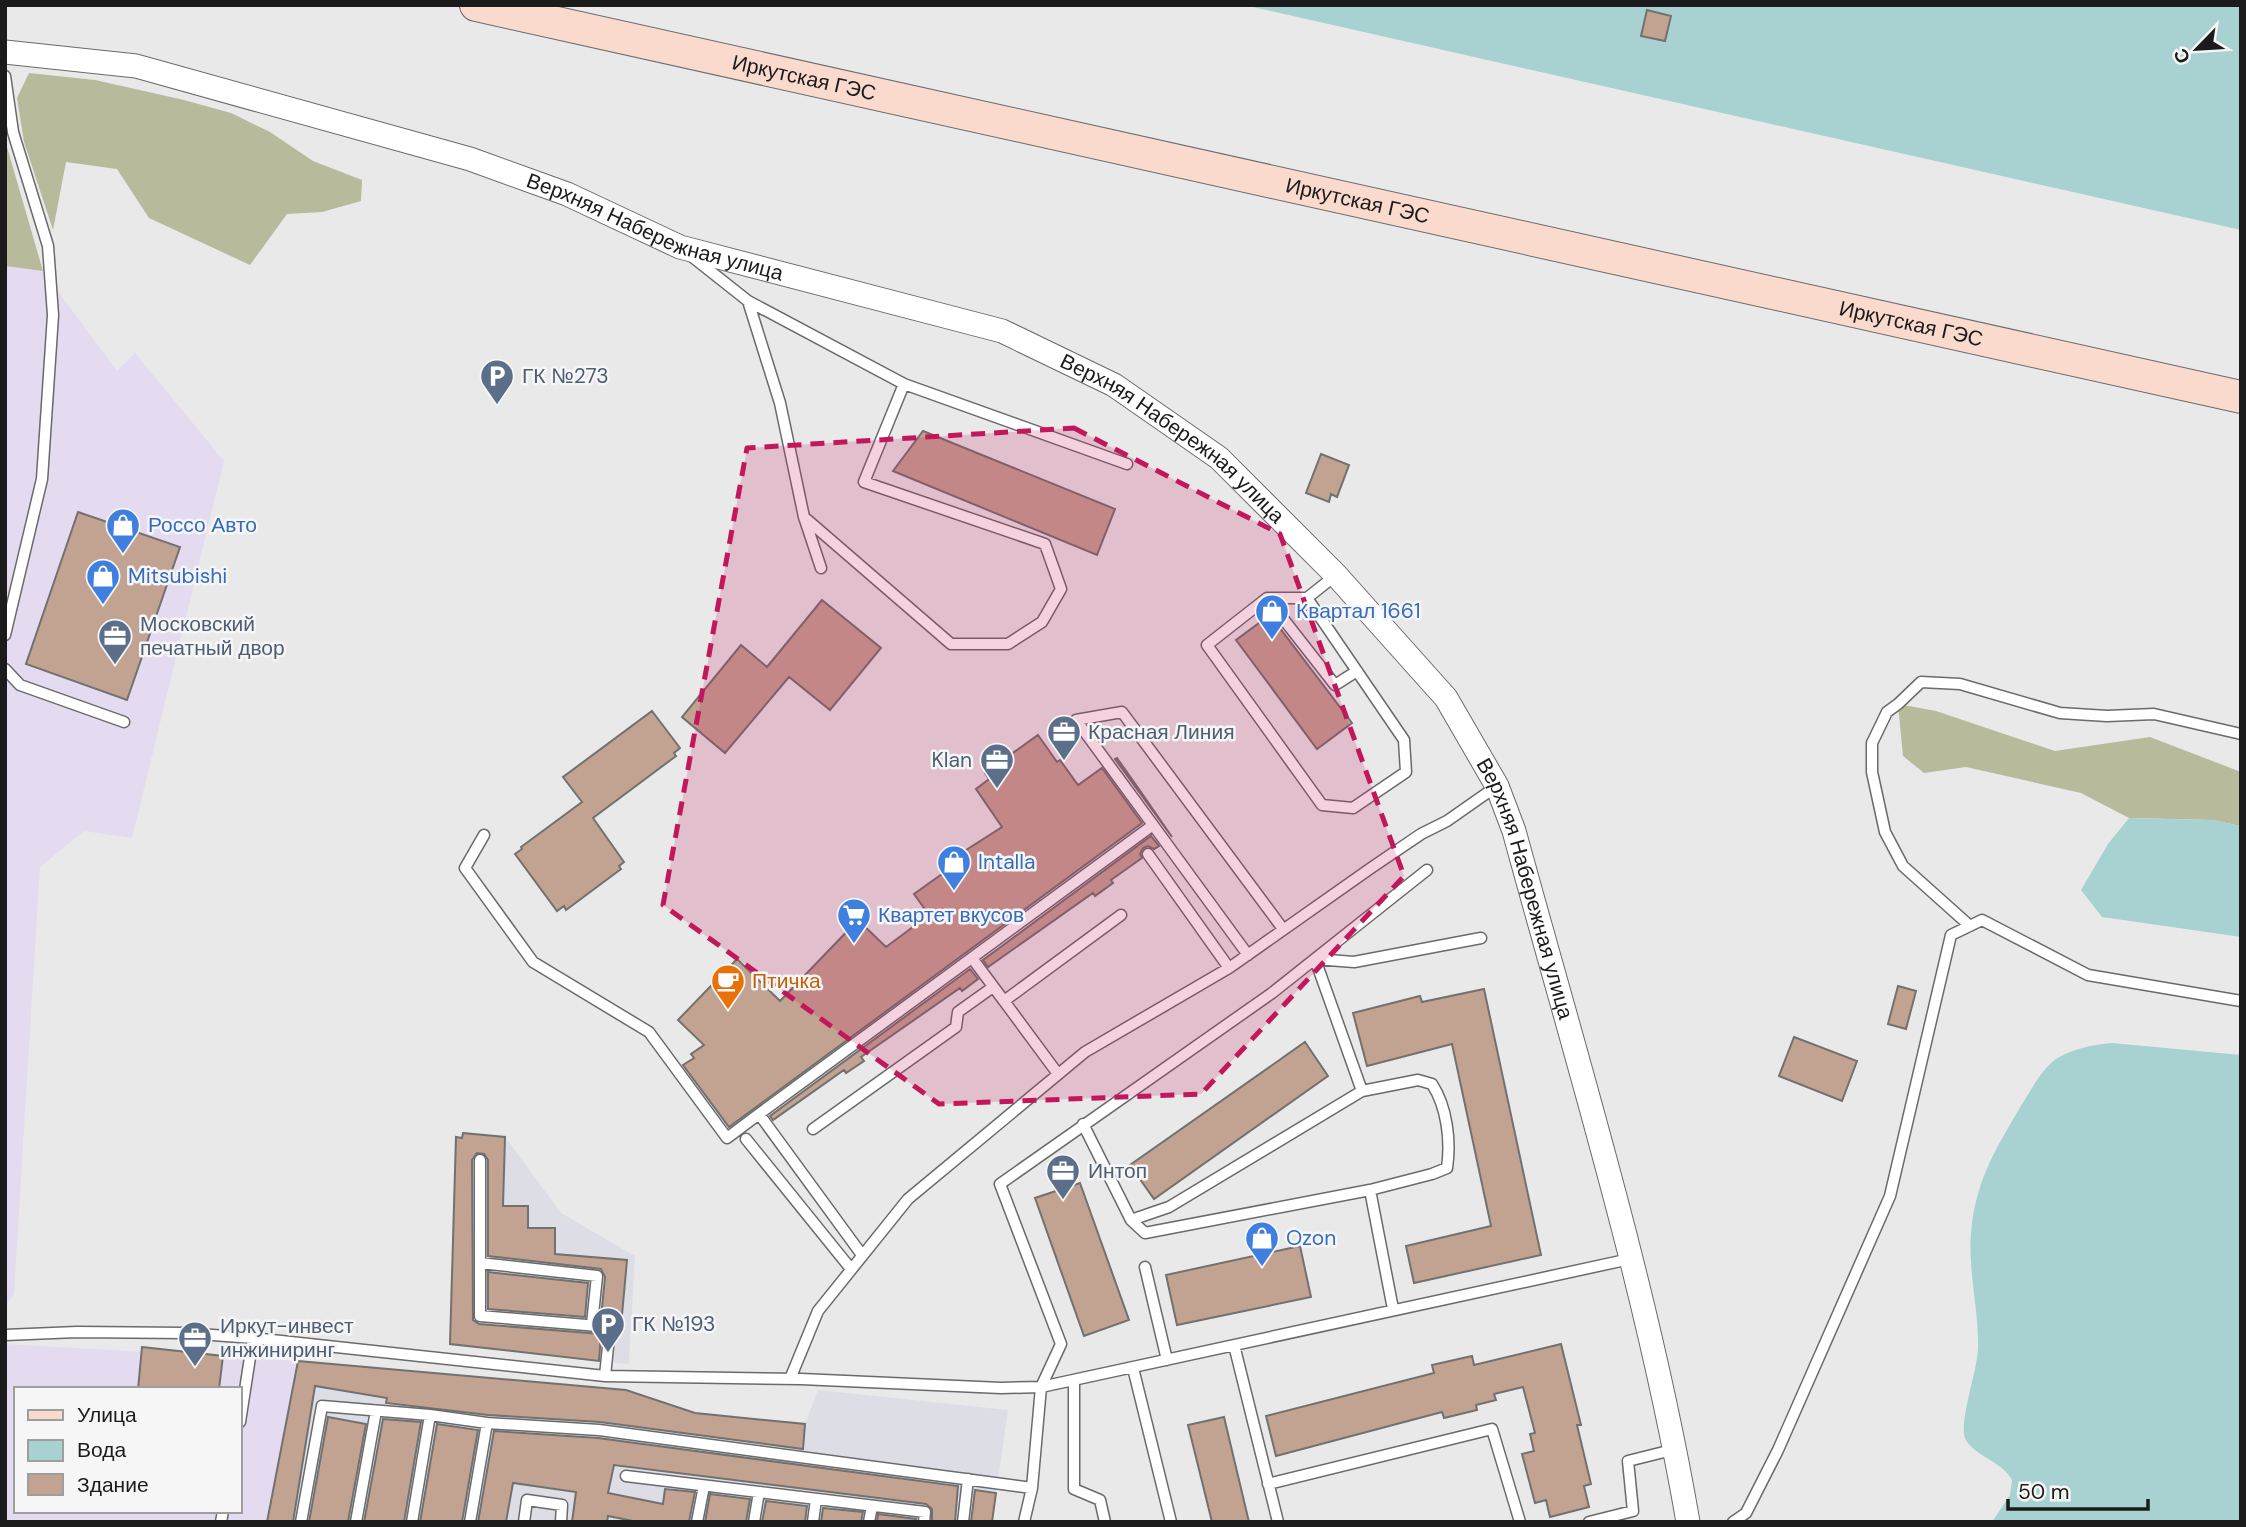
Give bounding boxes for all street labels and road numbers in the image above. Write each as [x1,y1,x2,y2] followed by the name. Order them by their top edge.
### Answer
[729,48,879,107] street label: Иркутская ГЭС
[523,167,787,287] street label: Верхняя Набережная улица
[1283,171,1432,230] street label: Иркутская ГЭС
[1836,294,1986,353] street label: Иркутская ГЭС
[1056,347,1291,530] street label: Верхняя Набережная улица
[1470,753,1580,1023] street label: Верхняя Набережная улица

